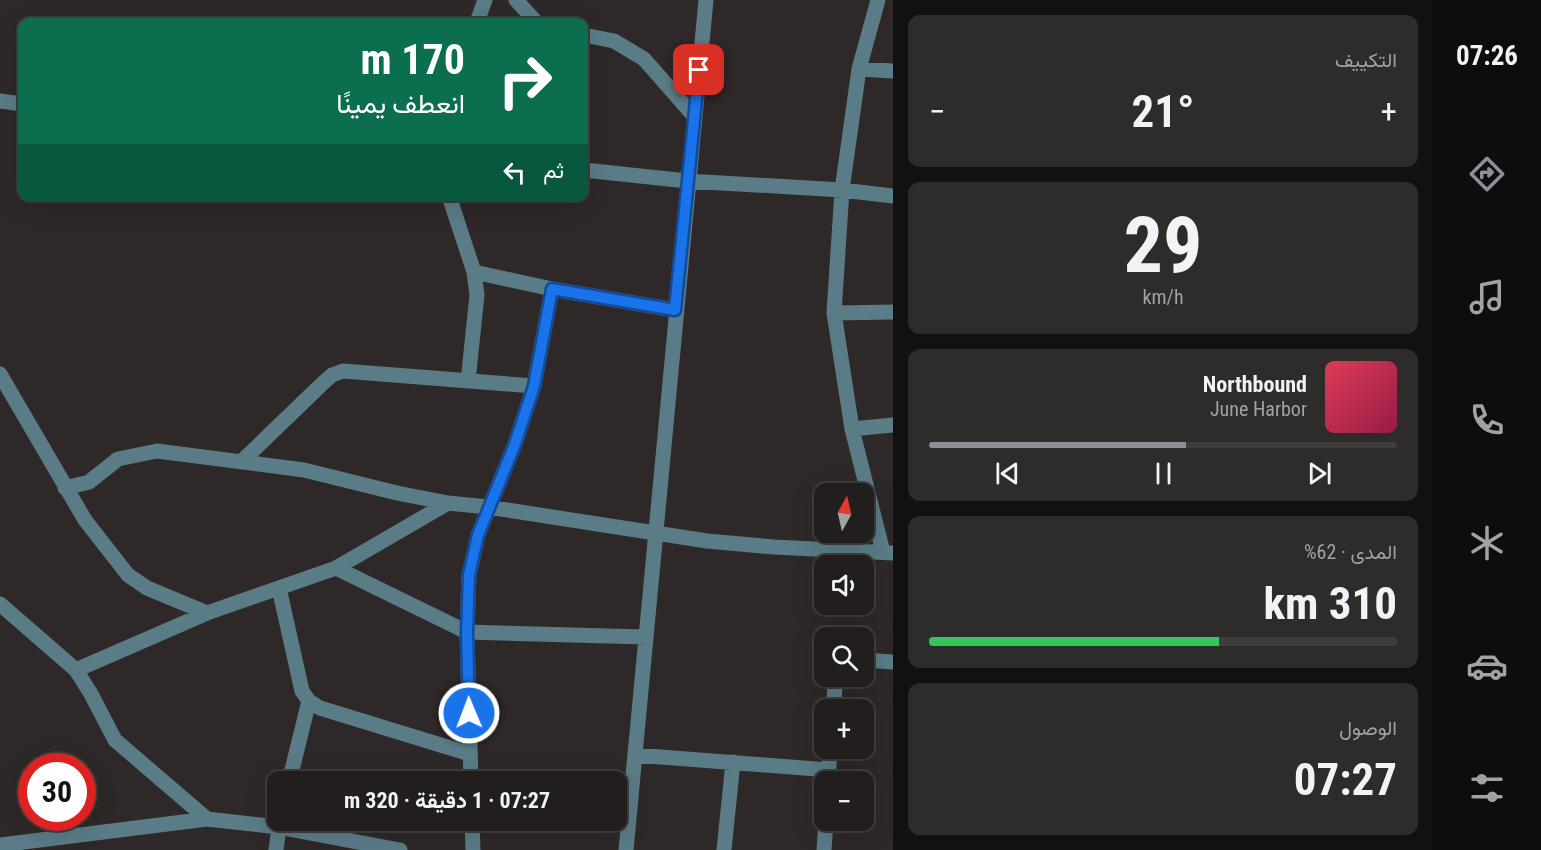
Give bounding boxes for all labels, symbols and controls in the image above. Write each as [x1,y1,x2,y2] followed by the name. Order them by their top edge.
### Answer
[360,35,465,84] text: 170 m
[1456,40,1518,72] text: 07:26
[486,42,564,120] icon: right
[673,44,724,95] pin
[1335,48,1397,72] text: التكييف
[682,53,715,86] icon: arrive
[1132,85,1195,138] text: 21°
[336,88,465,120] text: انعطف يمينًا
[929,92,946,131] text: −
[1381,92,1397,131] text: +
[1466,153,1508,195] icon: directions
[498,156,531,189] icon: left
[543,158,564,183] text: ثم
[1124,200,1202,291] text: 29
[1466,276,1508,318] icon: music
[1142,285,1184,309] text: km/h
[1203,372,1307,397] text: Northbound
[1210,397,1307,421] text: June Harbor
[1466,399,1508,441] icon: phone
[991,457,1024,490] icon: previous
[1147,457,1180,490] icon: pause
[1303,457,1336,490] icon: next
[814,483,874,543] north arrow
[814,483,874,831] map controls
[1466,522,1508,564] icon: climate
[1304,540,1397,564] text: المدى · 62%
[814,555,874,615] button: sound
[1264,577,1397,630] text: 310 km
[814,627,874,687] button: search
[1466,645,1508,687] icon: car
[437,681,501,745] position arrow
[814,699,874,759] button: +
[1339,716,1397,740] text: الوصول
[18,753,96,831] speed limit sign: 30
[1294,753,1397,806] text: 07:27
[1466,767,1508,809] icon: filters
[814,771,874,831] button: −
[344,788,550,813] text: 07:27 · 1 دقيقة · 320 m

